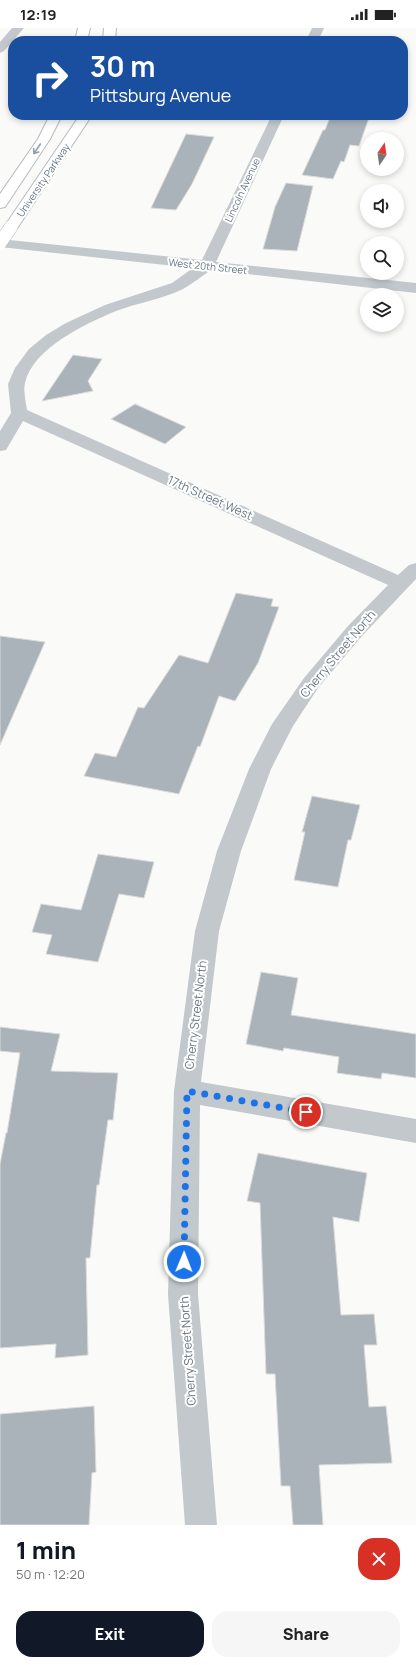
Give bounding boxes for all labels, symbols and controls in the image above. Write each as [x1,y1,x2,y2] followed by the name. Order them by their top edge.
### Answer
[20,4,57,25] text: 12:19
[90,47,155,85] text: 30 m
[24,52,76,104] icon: right
[90,83,231,107] text: Pittsburg Avenue
[360,132,404,176] north arrow
[360,132,404,332] map controls
[13,140,73,220] street label: University Parkway
[33,143,41,154] one-way arrow
[221,156,263,224] street label: Lincoln Avenue
[360,184,404,228] button: sound
[360,236,404,280] button: search
[168,255,248,277] street label: West 20th Street
[360,288,404,332] button: layers
[165,471,256,524] street label: 17th Street West
[296,606,379,701] street label: Cherry Street North
[180,960,211,1070] street label: Cherry Street North
[289,1095,323,1129] pin
[295,1101,317,1123] icon: arrive
[163,1241,205,1283] position arrow
[175,1296,200,1406] street label: Cherry Street North
[16,1533,76,1566] text: 1 min
[358,1538,400,1580] button: close
[16,1565,85,1583] text: 50 m · 12:20
[16,1611,204,1657] button: Exit
[212,1611,400,1657] button: Share

